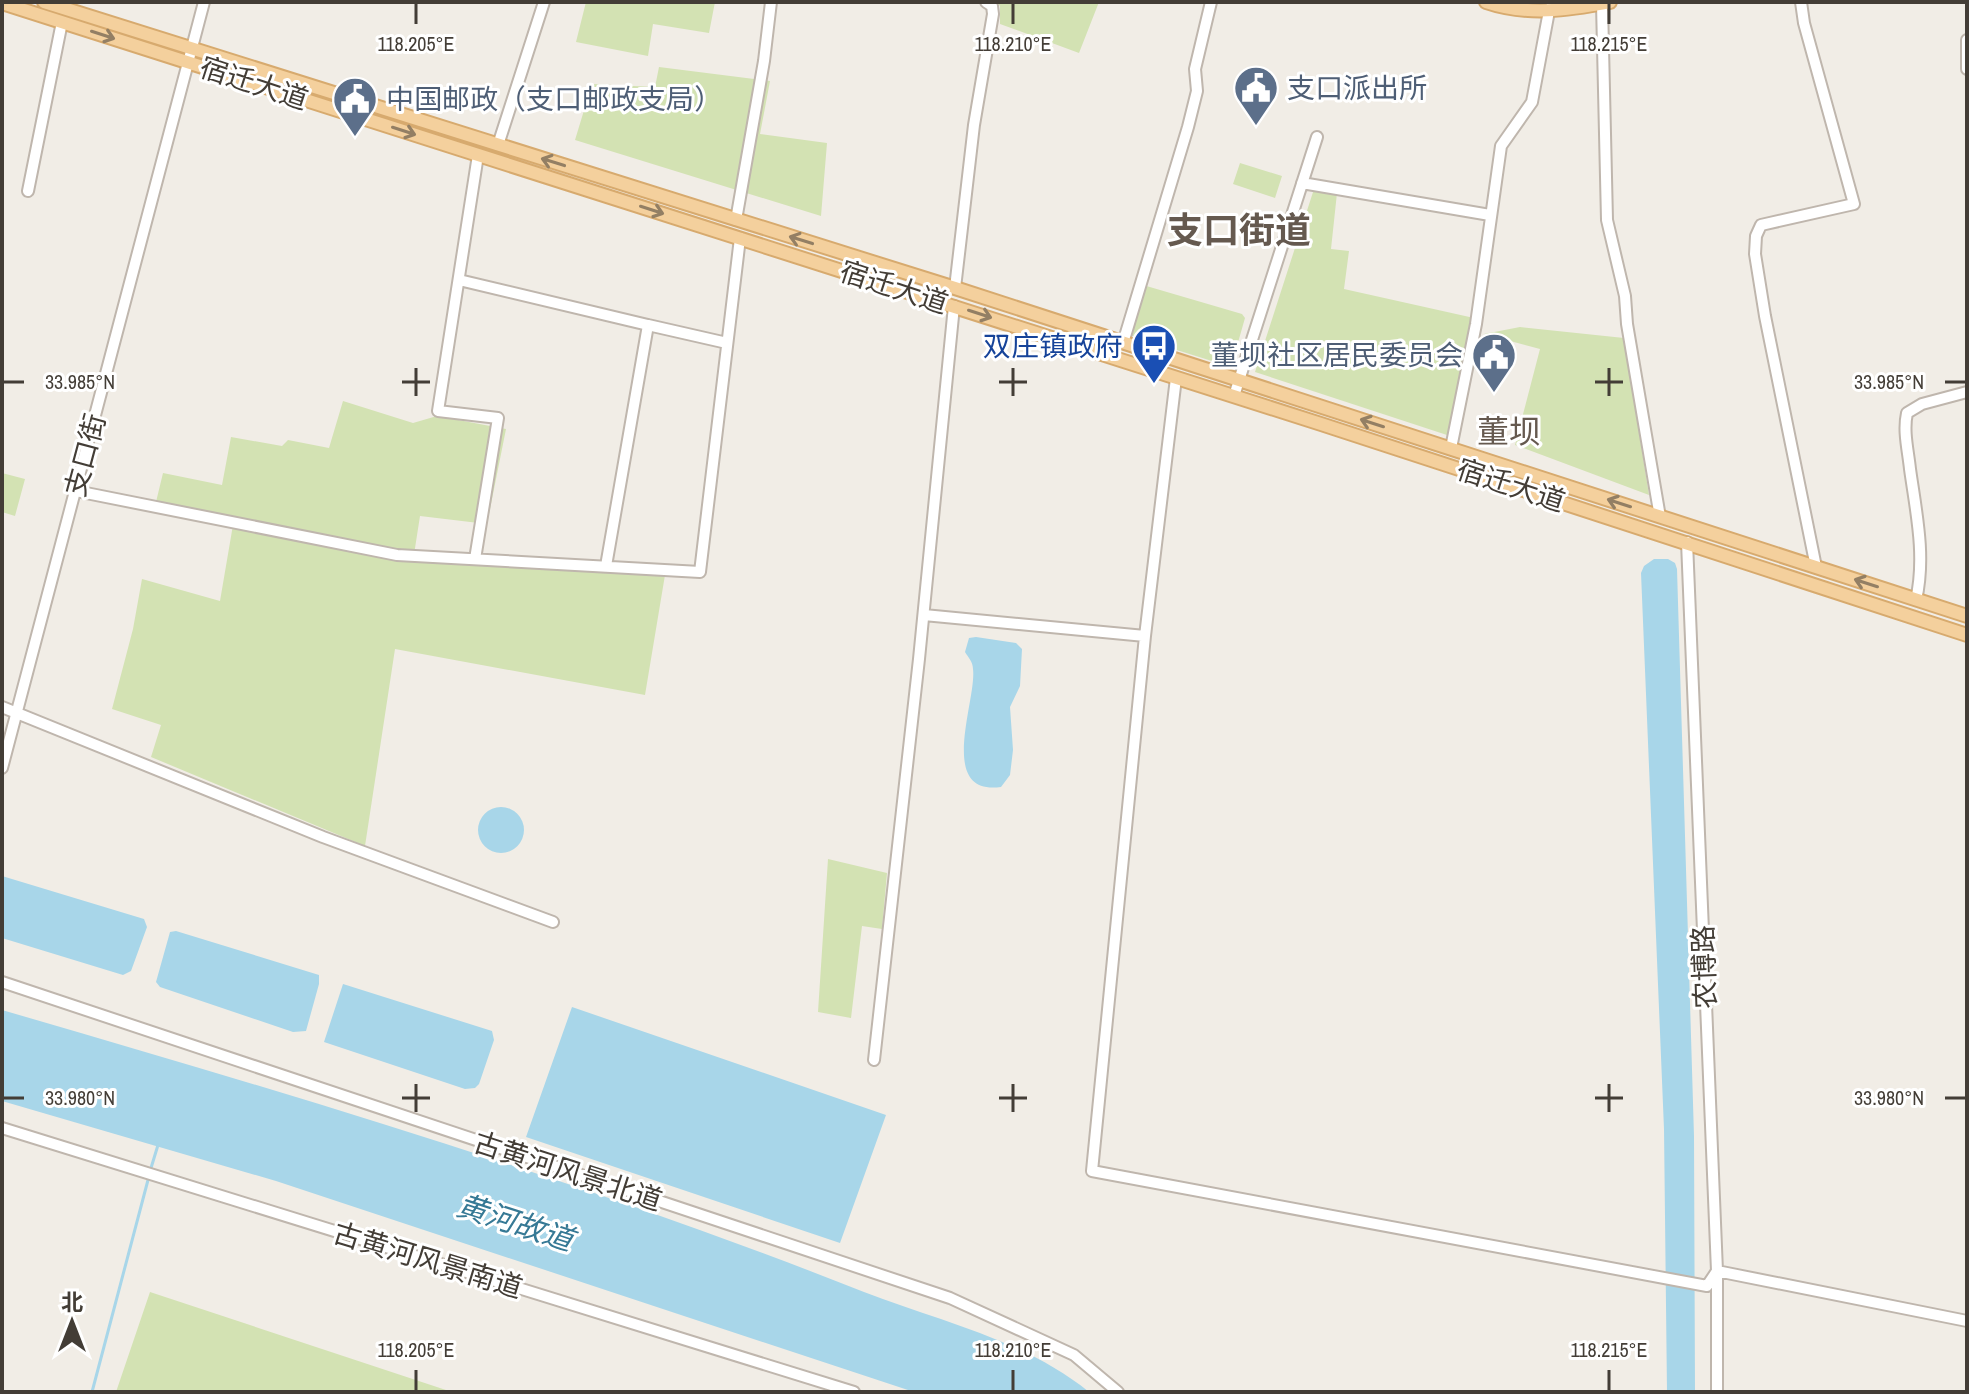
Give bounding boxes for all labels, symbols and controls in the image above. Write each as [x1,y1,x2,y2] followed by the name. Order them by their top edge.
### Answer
[90,29,115,43] one-way arrow
[377,30,455,57] text: 118.205°E
[974,30,1052,57] text: 118.210°E
[1570,30,1648,57] text: 118.215°E
[195,48,313,118] street label: 宿迁大道
[1232,64,1280,127] public building icon: 支口派出所
[1287,69,1427,107] place label: 支口派出所
[331,75,379,138] public building icon: 中国邮政（支口邮政支局）
[386,80,722,118] place label: 中国邮政（支口邮政支局）
[391,125,416,139] one-way arrow
[540,154,565,169] one-way arrow
[638,203,664,218] one-way arrow
[1167,206,1311,254] district label: 支口街道
[788,232,814,247] one-way arrow
[835,252,953,322] street label: 宿迁大道
[967,308,992,323] one-way arrow
[1130,322,1178,385] bus stop icon: 双庄镇政府
[983,327,1123,365] place label: 双庄镇政府
[1470,331,1518,394] public building icon: 董坝社区居民委员会
[1211,336,1463,374] place label: 董坝社区居民委员会
[45,368,115,395] text: 33.985°N
[1854,368,1924,395] text: 33.985°N
[56,410,114,500] street label: 支口街
[1477,410,1541,453] district label: 董坝
[1359,414,1384,429] one-way arrow
[1452,450,1570,520] street label: 宿迁大道
[1607,495,1632,509] one-way arrow
[1854,575,1879,590] one-way arrow
[1684,924,1724,1010] street label: 农博路
[45,1084,115,1111] text: 33.980°N
[1854,1084,1924,1111] text: 33.980°N
[469,1123,667,1219] street label: 古黄河风景北道
[452,1184,582,1261] water label: 黄河故道
[329,1213,527,1307] street label: 古黄河风景南道
[32,1282,112,1362] north arrow
[61,1287,83,1317] text: 北
[377,1336,455,1363] text: 118.205°E
[974,1336,1052,1363] text: 118.210°E
[1570,1336,1648,1363] text: 118.215°E

